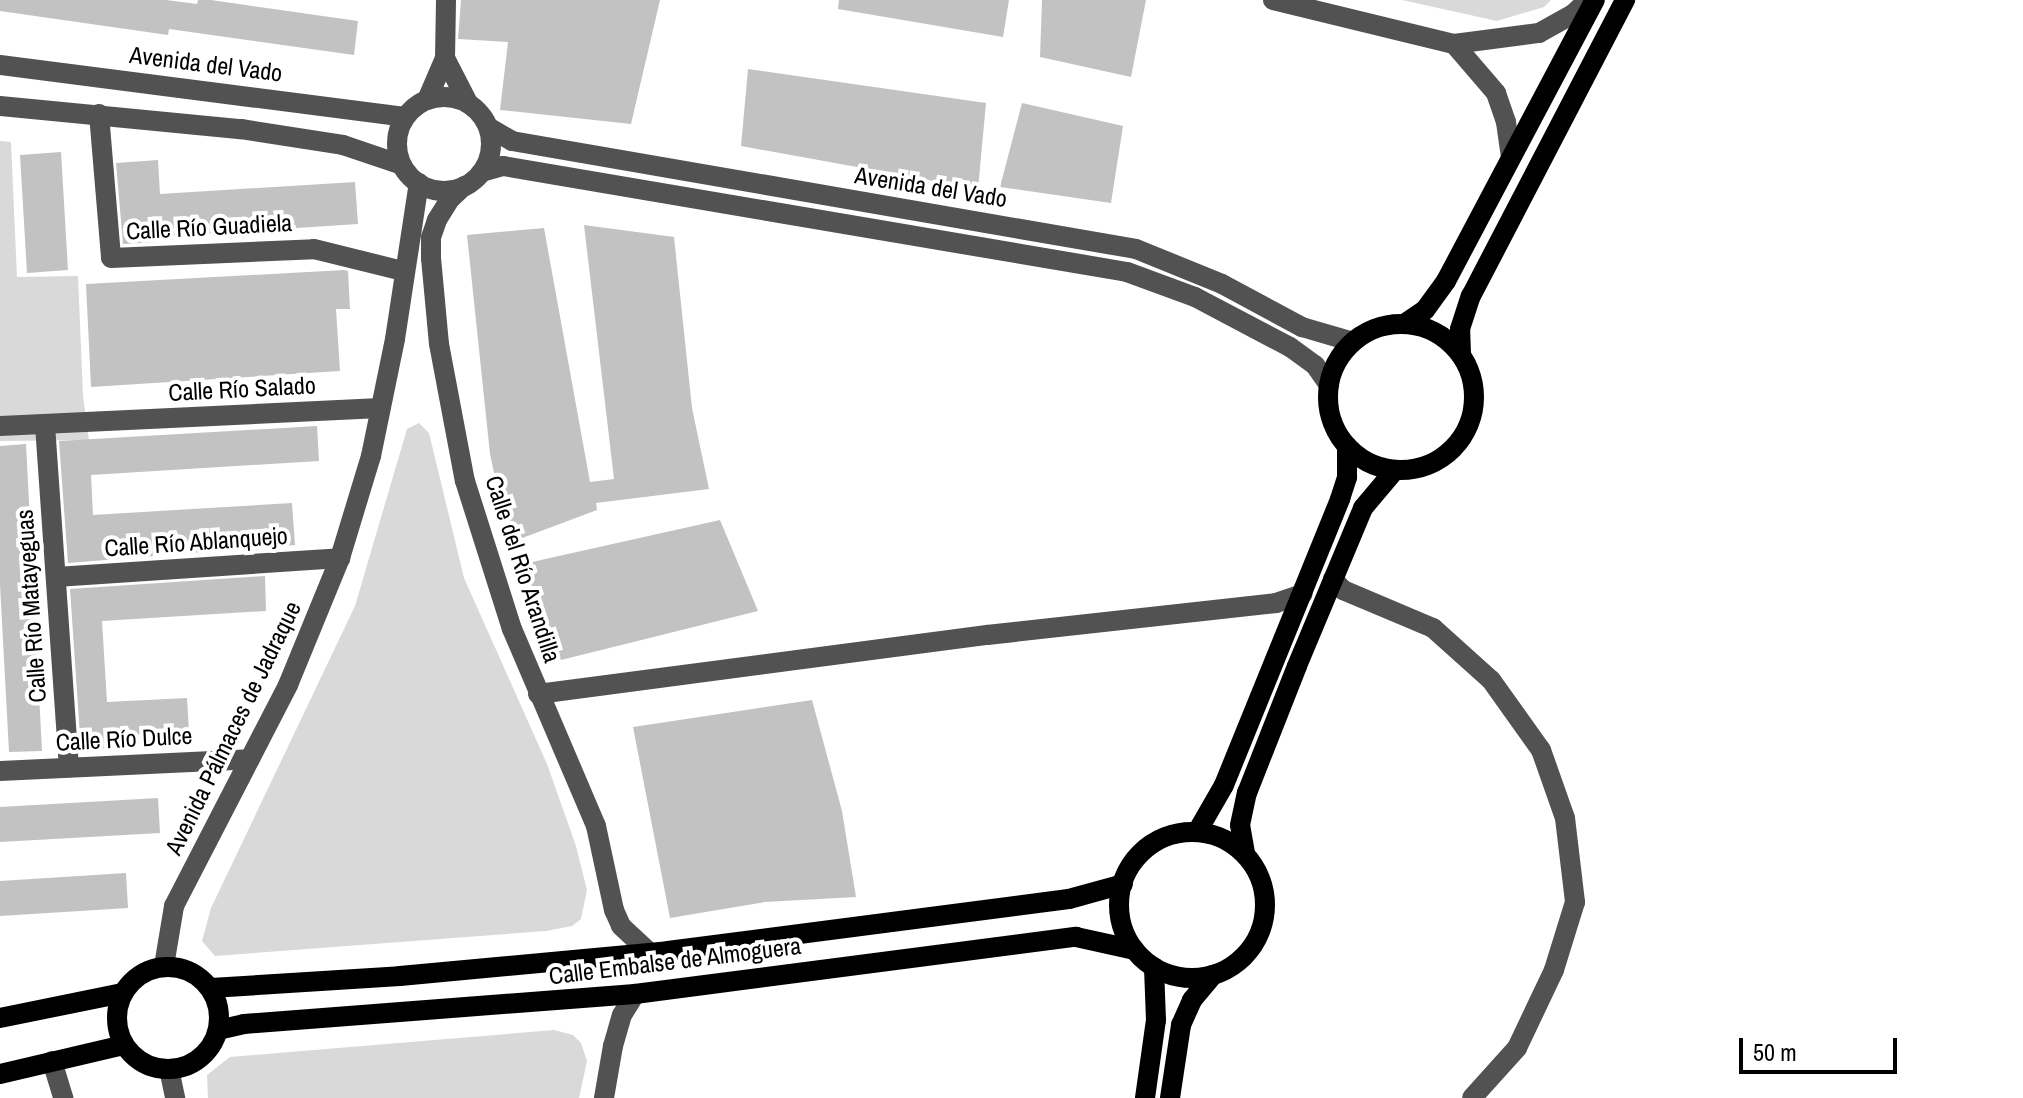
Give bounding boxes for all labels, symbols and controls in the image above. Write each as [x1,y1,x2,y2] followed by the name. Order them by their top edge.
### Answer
[128,40,284,88] street label: Avenida del Vado
[853,161,1009,213] street label: Avenida del Vado
[125,208,293,246] street label: Calle Río Guadiela
[168,371,316,407] street label: Calle Río Salado
[479,471,567,667] street label: Calle del Río Arandilla
[10,508,52,704] street label: Calle Río Matayeguas
[103,521,289,563] street label: Calle Río Ablanquejo
[159,596,307,860] street label: Avenida Pálmaces de Jadraque
[55,721,193,757] street label: Calle Río Dulce
[547,931,803,991] street label: Calle Embalse de Almoguera
[1743,1022,1901,1072] scale bar
[1753,1036,1797,1068] text: 50 m

